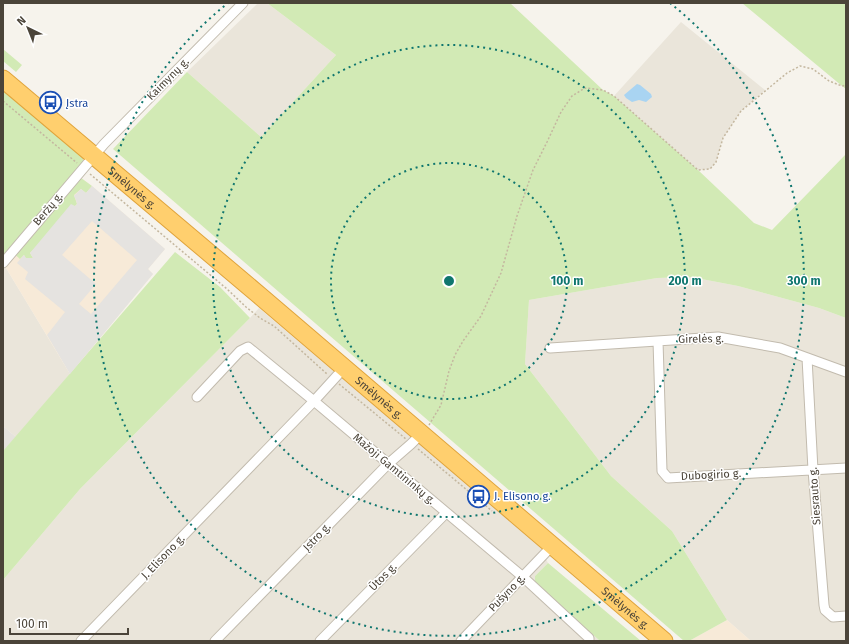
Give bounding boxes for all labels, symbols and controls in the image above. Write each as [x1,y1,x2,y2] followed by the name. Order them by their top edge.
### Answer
[8,8,48,48] north arrow
[14,14,29,28] text: N
[144,55,192,103] street label: Kaimynų g.
[38,90,64,116] bus stop icon: Įstra
[65,97,88,110] place label: Įstra
[105,164,159,212] street label: Smėlynės g.
[30,190,66,228] street label: Beržų g.
[442,274,456,288] centre of rings
[551,274,583,288] text: 100 m
[668,274,702,288] text: 200 m
[786,274,821,288] text: 300 m
[678,332,724,346] street label: Girelės g.
[353,374,406,422] street label: Smėlynės g.
[350,431,438,507] street label: Mažoji Gamtininkų g.
[806,466,824,525] street label: Siesrauto g.
[681,467,742,483] street label: Dubogirio g.
[465,483,491,509] bus stop icon: J. Elisono g.
[494,490,551,503] place label: J. Elisono g.
[300,520,334,554] street label: Įstro g.
[139,532,188,582] street label: J. Elisono g.
[366,560,400,594] street label: Ūtos g.
[486,571,528,614] street label: Pušyno g.
[599,584,652,632] street label: Smėlynės g.
[10,610,128,636] scale bar
[16,617,48,631] text: 100 m

